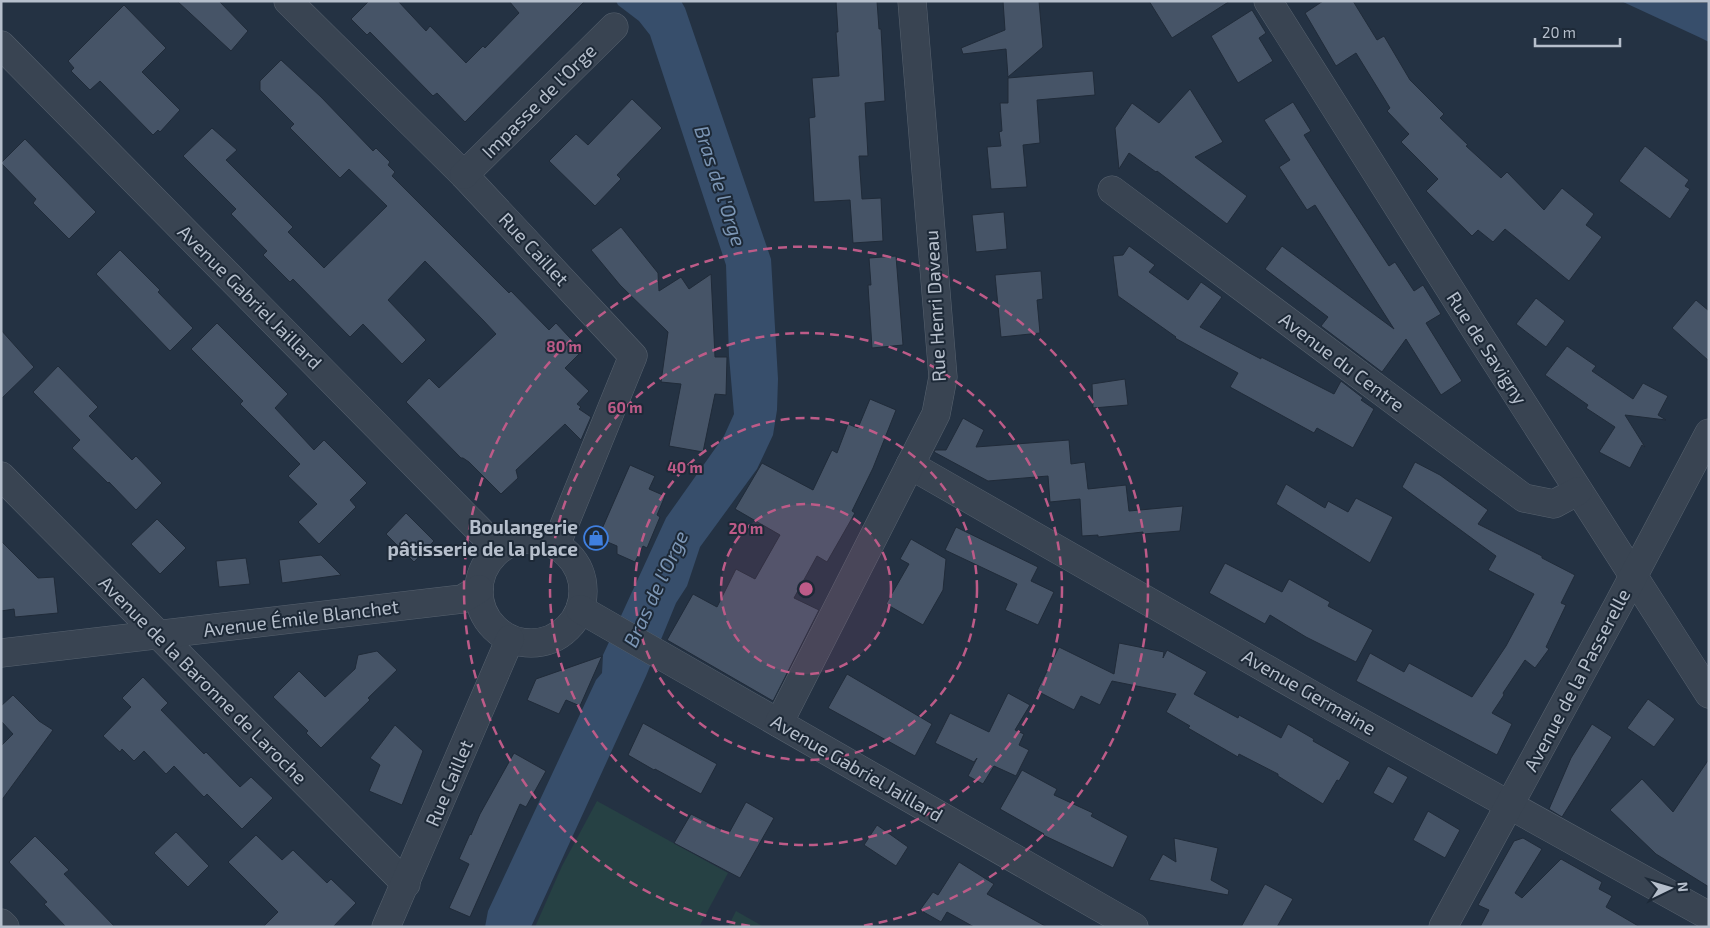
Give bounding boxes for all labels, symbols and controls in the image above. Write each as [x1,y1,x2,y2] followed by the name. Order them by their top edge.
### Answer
[1535,15,1620,47] scale bar
[1542,23,1576,41] text: 20 m
[477,39,601,163] street label: Impasse de l'Orge
[690,122,752,249] water label: Bras de l'Orge
[495,207,574,290] street label: Rue Caillet
[174,220,327,373] street label: Avenue Gabriel Jaillard
[919,230,950,383] street label: Rue Henri Daveau
[1442,287,1532,408] street label: Rue de Savigny
[1275,307,1409,416] street label: Avenue du Centre
[546,337,582,355] text: 80 m
[608,398,642,416] text: 60 m
[667,458,703,476] text: 40 m
[388,515,578,560] place label: Boulangerie pâtisserie de la place
[729,519,763,537] text: 20 m
[583,525,609,551] shop icon: Boulangerie pâtisserie de la place
[618,526,693,651] water label: Bras de l'Orge
[95,571,312,788] street label: Avenue de la Baronne de Laroche
[797,580,815,598] centre of rings
[1519,584,1635,775] street label: Avenue de la Passerelle
[202,594,400,641] street label: Avenue Émile Blanchet
[1238,644,1380,739] street label: Avenue Germaine
[767,709,947,826] street label: Avenue Gabriel Jaillard
[420,736,477,830] street label: Rue Caillet
[1645,863,1695,913] north arrow
[1675,881,1692,893] text: N

